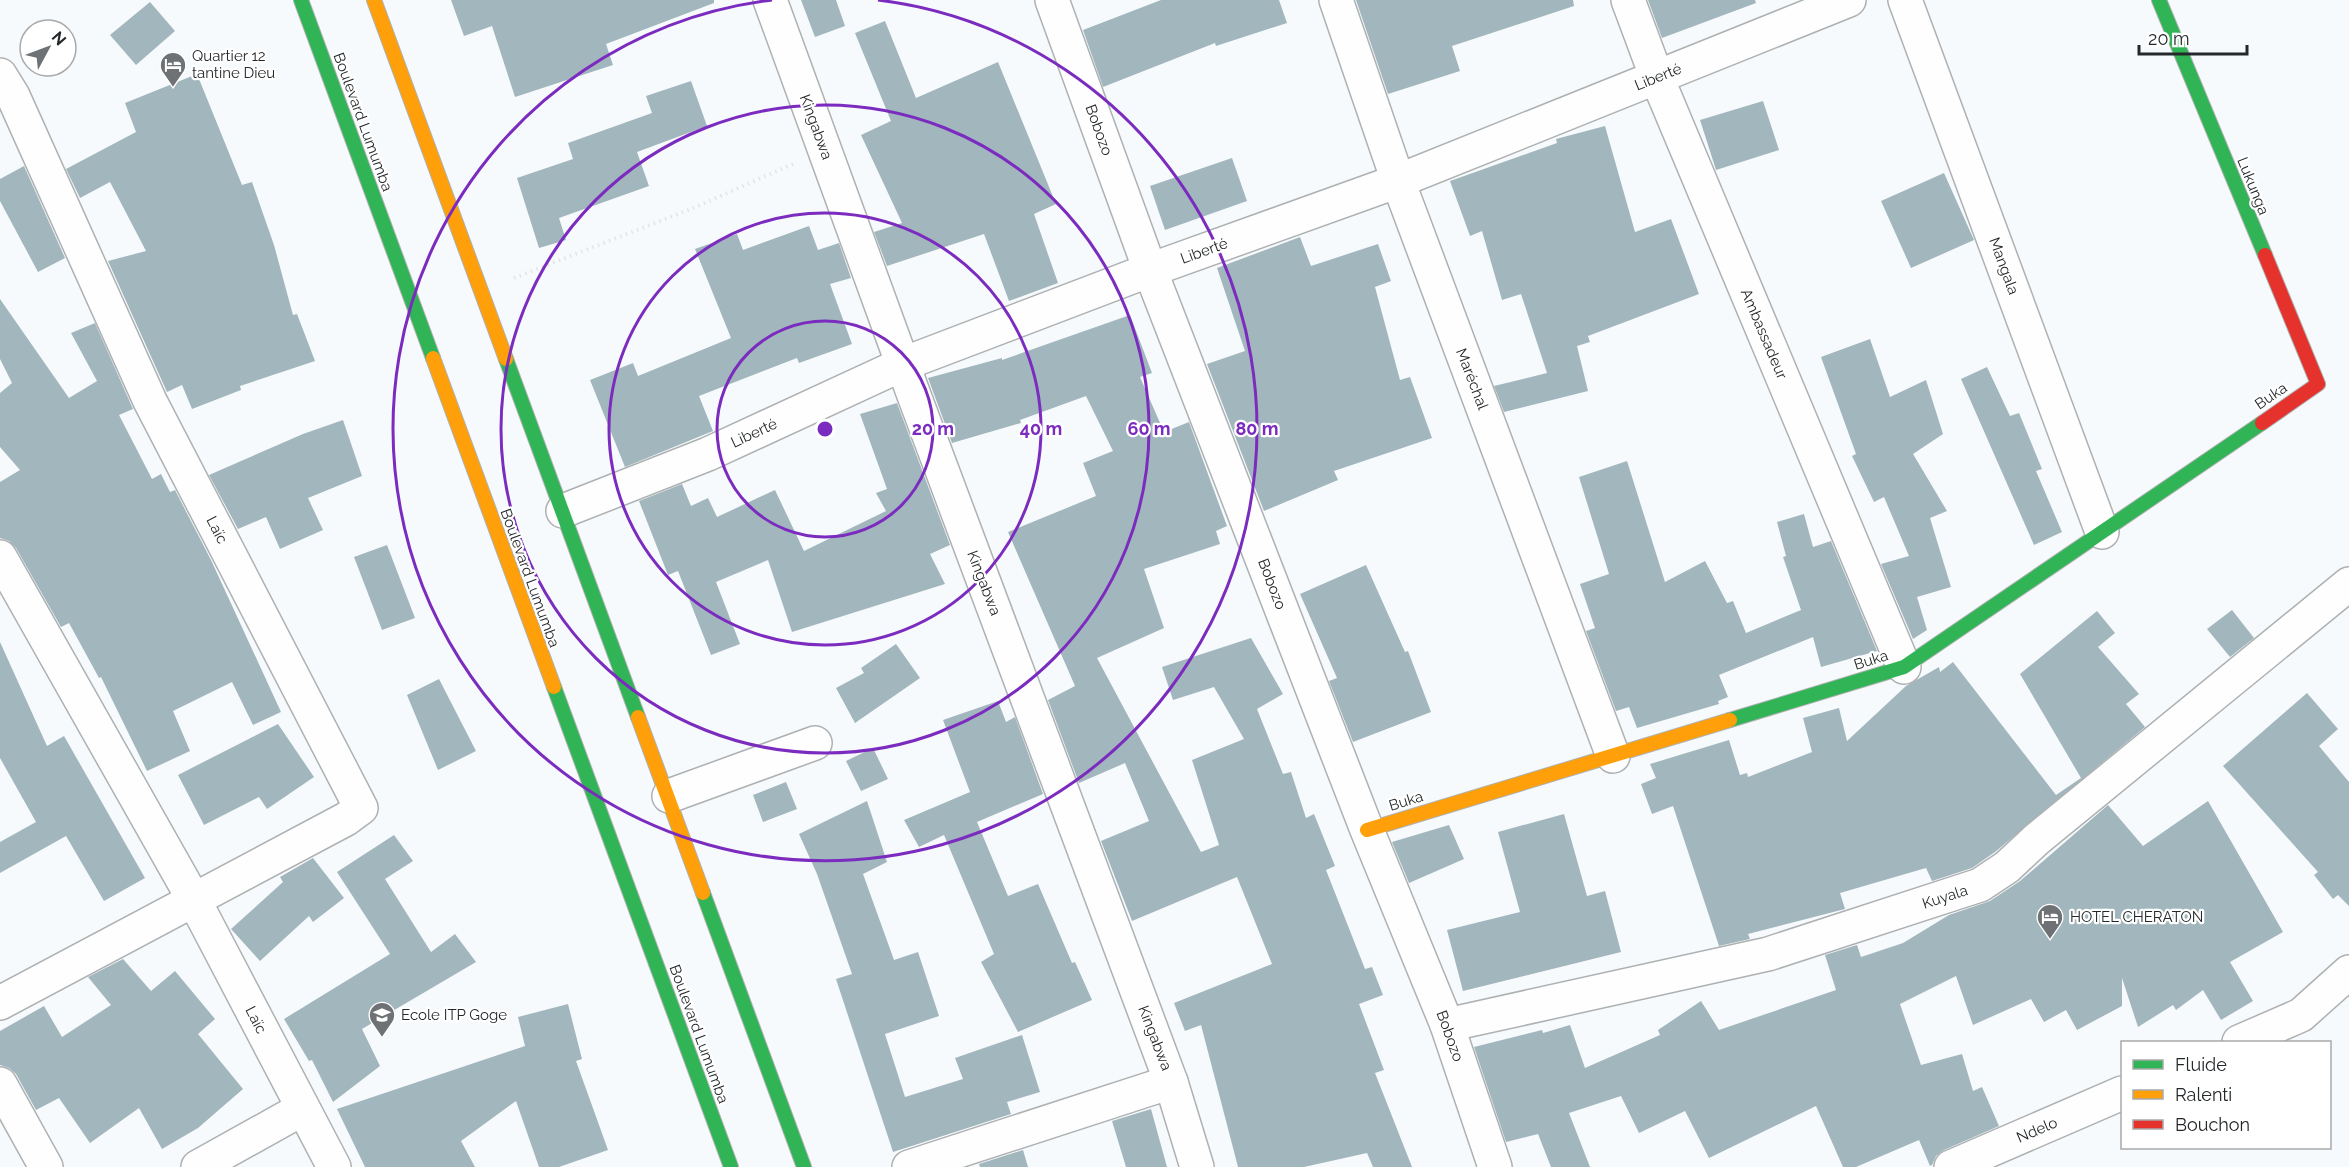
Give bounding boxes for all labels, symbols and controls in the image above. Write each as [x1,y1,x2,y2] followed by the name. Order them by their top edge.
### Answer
[18,18,78,78] north arrow
[2139,18,2247,56] scale bar
[48,28,70,49] text: N
[2148,28,2190,49] text: 20 m
[192,47,275,82] place label: Quartier 12 tantine Dieu
[158,50,188,88] hotel icon: Quartier 12 tantine Dieu
[330,50,396,194] street label: Boulevard Lumumba
[1632,59,1684,95] street label: Liberté
[796,92,836,162] street label: Kingabwa
[1081,102,1117,158] street label: Bobozo
[2233,154,2273,218] street label: Lukunga
[1178,234,1230,268] street label: Liberté
[1985,235,2023,297] street label: Mangala
[1737,286,1791,383] street label: Ambassadeur
[1452,346,1492,413] street label: Maréchal
[2251,379,2291,413] street label: Buka
[728,414,780,452] street label: Liberté
[912,418,954,439] text: 20 m
[1020,418,1062,439] text: 40 m
[1127,418,1171,439] text: 60 m
[1235,418,1279,439] text: 80 m
[815,419,835,439] centre of rings
[497,506,563,650] street label: Boulevard Lumumba
[203,513,231,547] street label: Laïc
[963,548,1005,618] street label: Kingabwa
[1254,556,1290,612] street label: Bobozo
[1852,646,1890,674] street label: Buka
[1387,787,1425,815] street label: Buka
[1920,881,1970,913] street label: Kuyala
[2035,902,2065,940] hotel icon: HOTEL CHERATON
[2070,908,2203,926] place label: HOTEL CHERATON
[666,962,732,1106] street label: Boulevard Lumumba
[367,1000,397,1038] school or university icon: Ecole ITP Goge
[242,1003,270,1037] street label: Laïc
[1134,1003,1176,1073] street label: Kingabwa
[401,1006,507,1024] place label: Ecole ITP Goge
[1432,1008,1468,1064] street label: Bobozo
[2121,1041,2331,1149] legend
[2175,1054,2227,1075] text: Fluide
[2175,1084,2232,1105] text: Ralenti
[2014,1113,2060,1147] street label: Ndelo
[2175,1114,2250,1135] text: Bouchon

